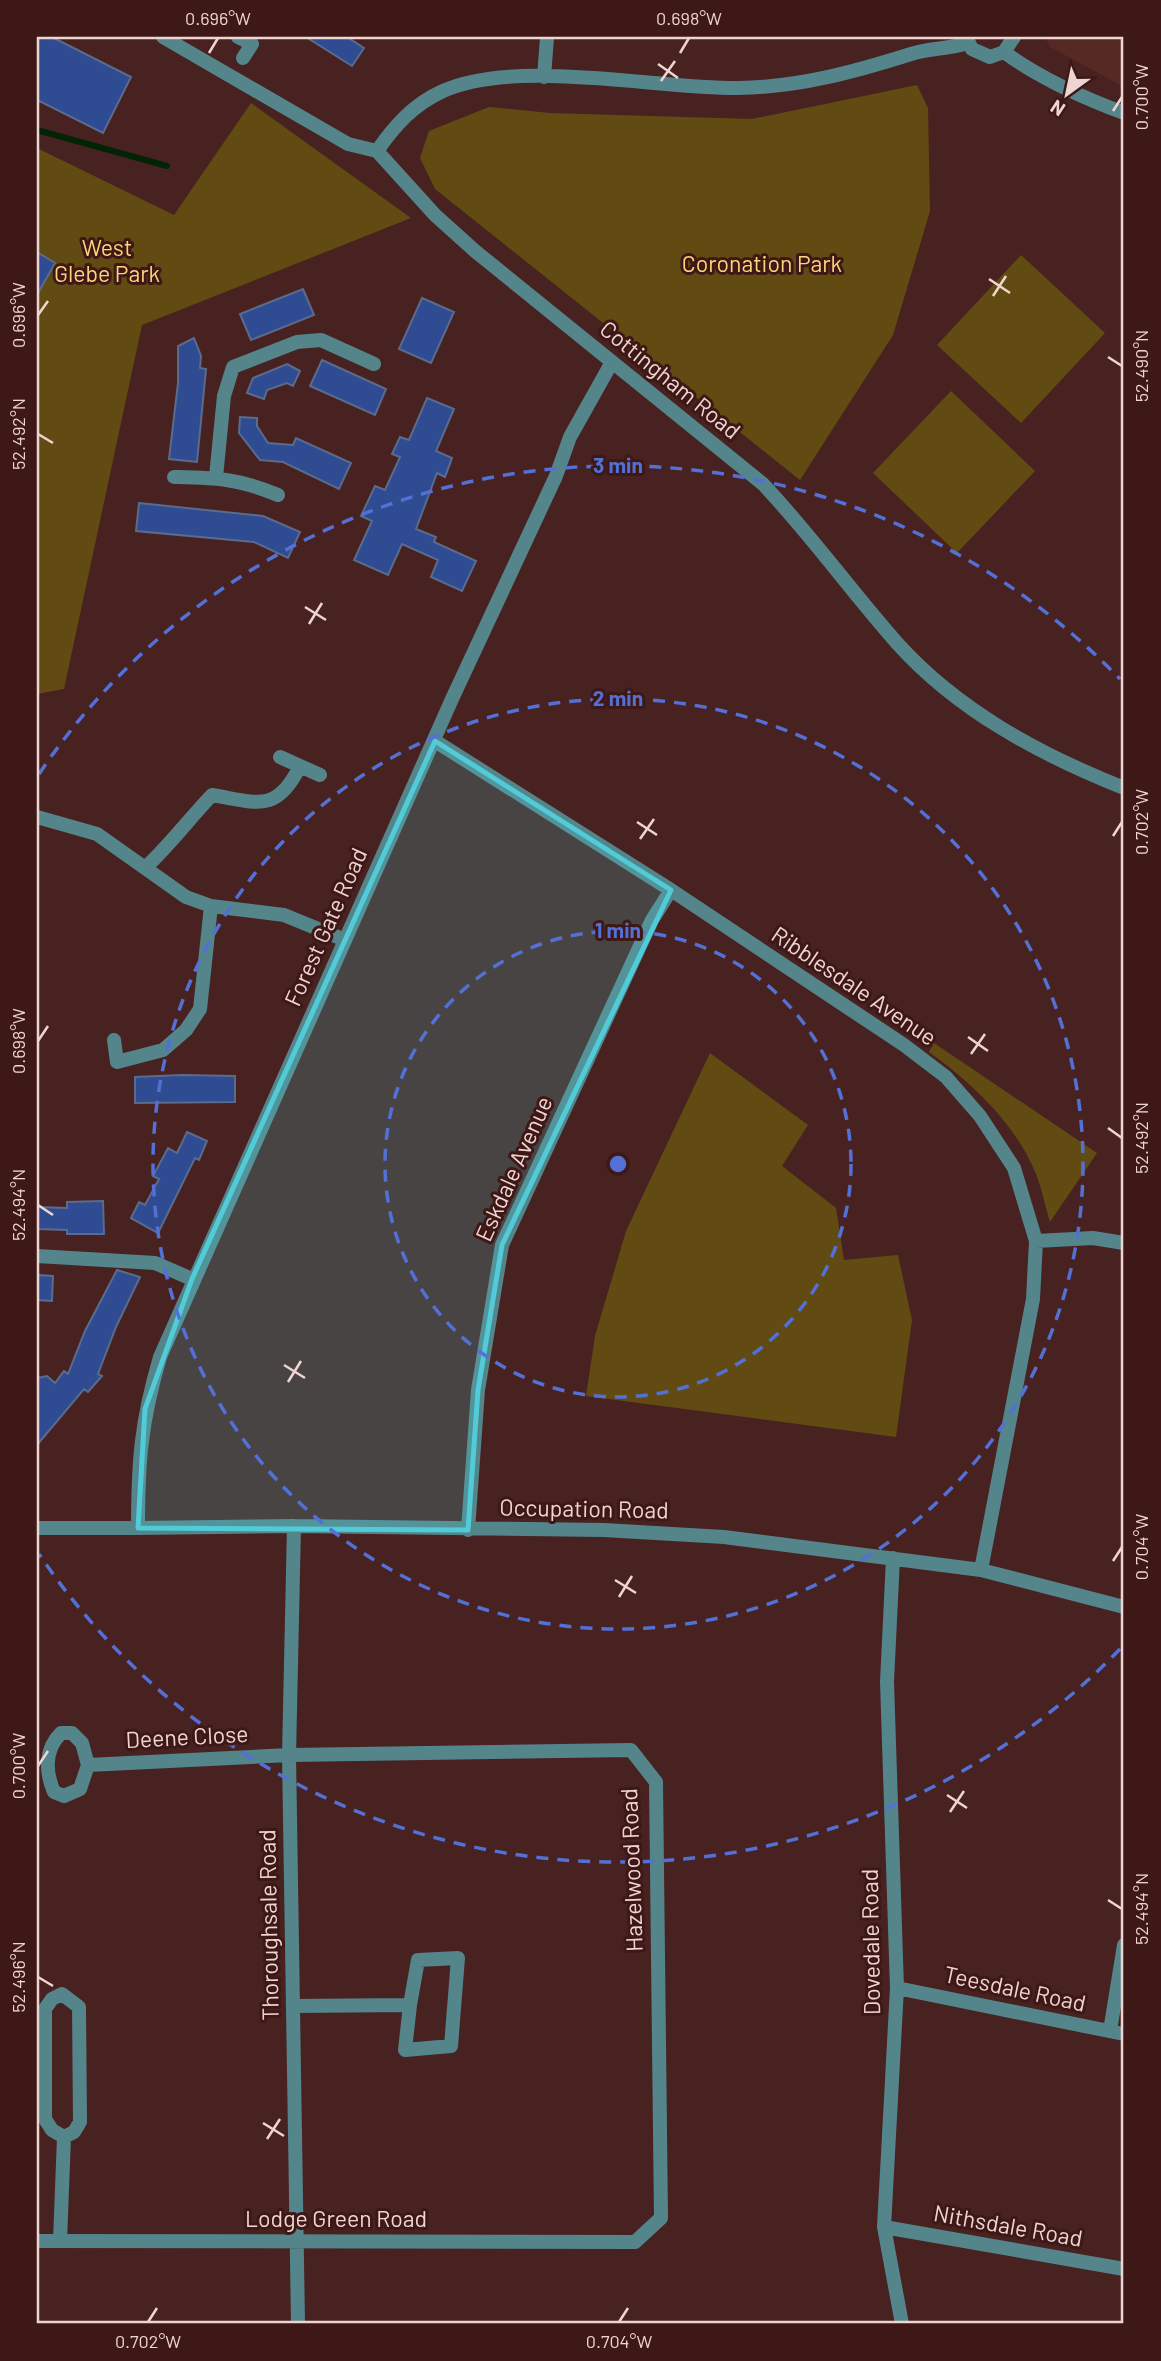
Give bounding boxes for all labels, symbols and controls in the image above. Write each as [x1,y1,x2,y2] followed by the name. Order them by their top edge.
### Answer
[185,7,251,29] text: 0.696°W
[656,7,722,29] text: 0.698°W
[1032,60,1102,130] north arrow
[1130,63,1152,130] text: 0.700°W
[1046,96,1069,122] text: N
[54,233,160,287] park label: West Glebe Park
[682,249,842,277] park label: Coronation Park
[7,282,29,348] text: 0.696°W
[595,314,746,444] street label: Cottingham Road
[1130,330,1152,402] text: 52.490°N
[7,398,29,470] text: 52.492°N
[593,452,643,477] text: 3 min
[593,685,643,710] text: 2 min
[1130,789,1152,855] text: 0.702°W
[278,843,373,1010] street label: Forest Gate Road
[595,917,641,942] text: 1 min
[767,920,942,1051] street label: Ribblesdale Avenue
[7,1008,29,1074] text: 0.698°W
[469,1092,558,1245] street label: Eskdale Avenue
[1130,1102,1152,1174] text: 52.492°N
[606,1152,630,1176] centre of rings
[7,1169,29,1241] text: 52.494°N
[499,1493,669,1523] street label: Occupation Road
[1130,1514,1152,1580] text: 0.704°W
[125,1719,249,1753] street label: Deene Close
[7,1732,29,1799] text: 0.700°W
[614,1788,648,1952] street label: Hazelwood Road
[252,1829,284,2021] street label: Thoroughsale Road
[855,1869,885,2015] street label: Dovedale Road
[1130,1873,1152,1945] text: 52.494°N
[7,1941,29,2013] text: 52.496°N
[942,1959,1089,2017] street label: Teesdale Road
[932,2198,1085,2252] street label: Nithsdale Road
[245,2204,427,2232] street label: Lodge Green Road
[115,2330,181,2352] text: 0.702°W
[586,2330,652,2352] text: 0.704°W

